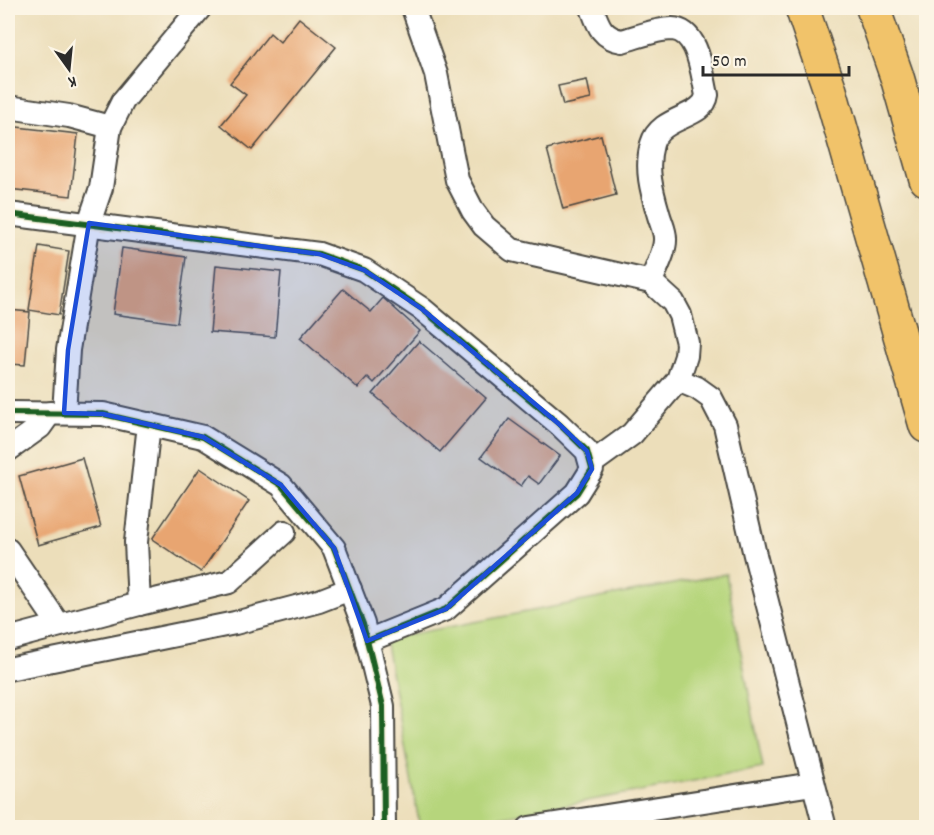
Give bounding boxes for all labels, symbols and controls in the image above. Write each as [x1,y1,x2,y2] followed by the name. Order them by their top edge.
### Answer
[39,39,99,99] north arrow
[703,39,848,77] scale bar
[712,50,747,75] text: 50 m
[65,69,79,93] text: K

